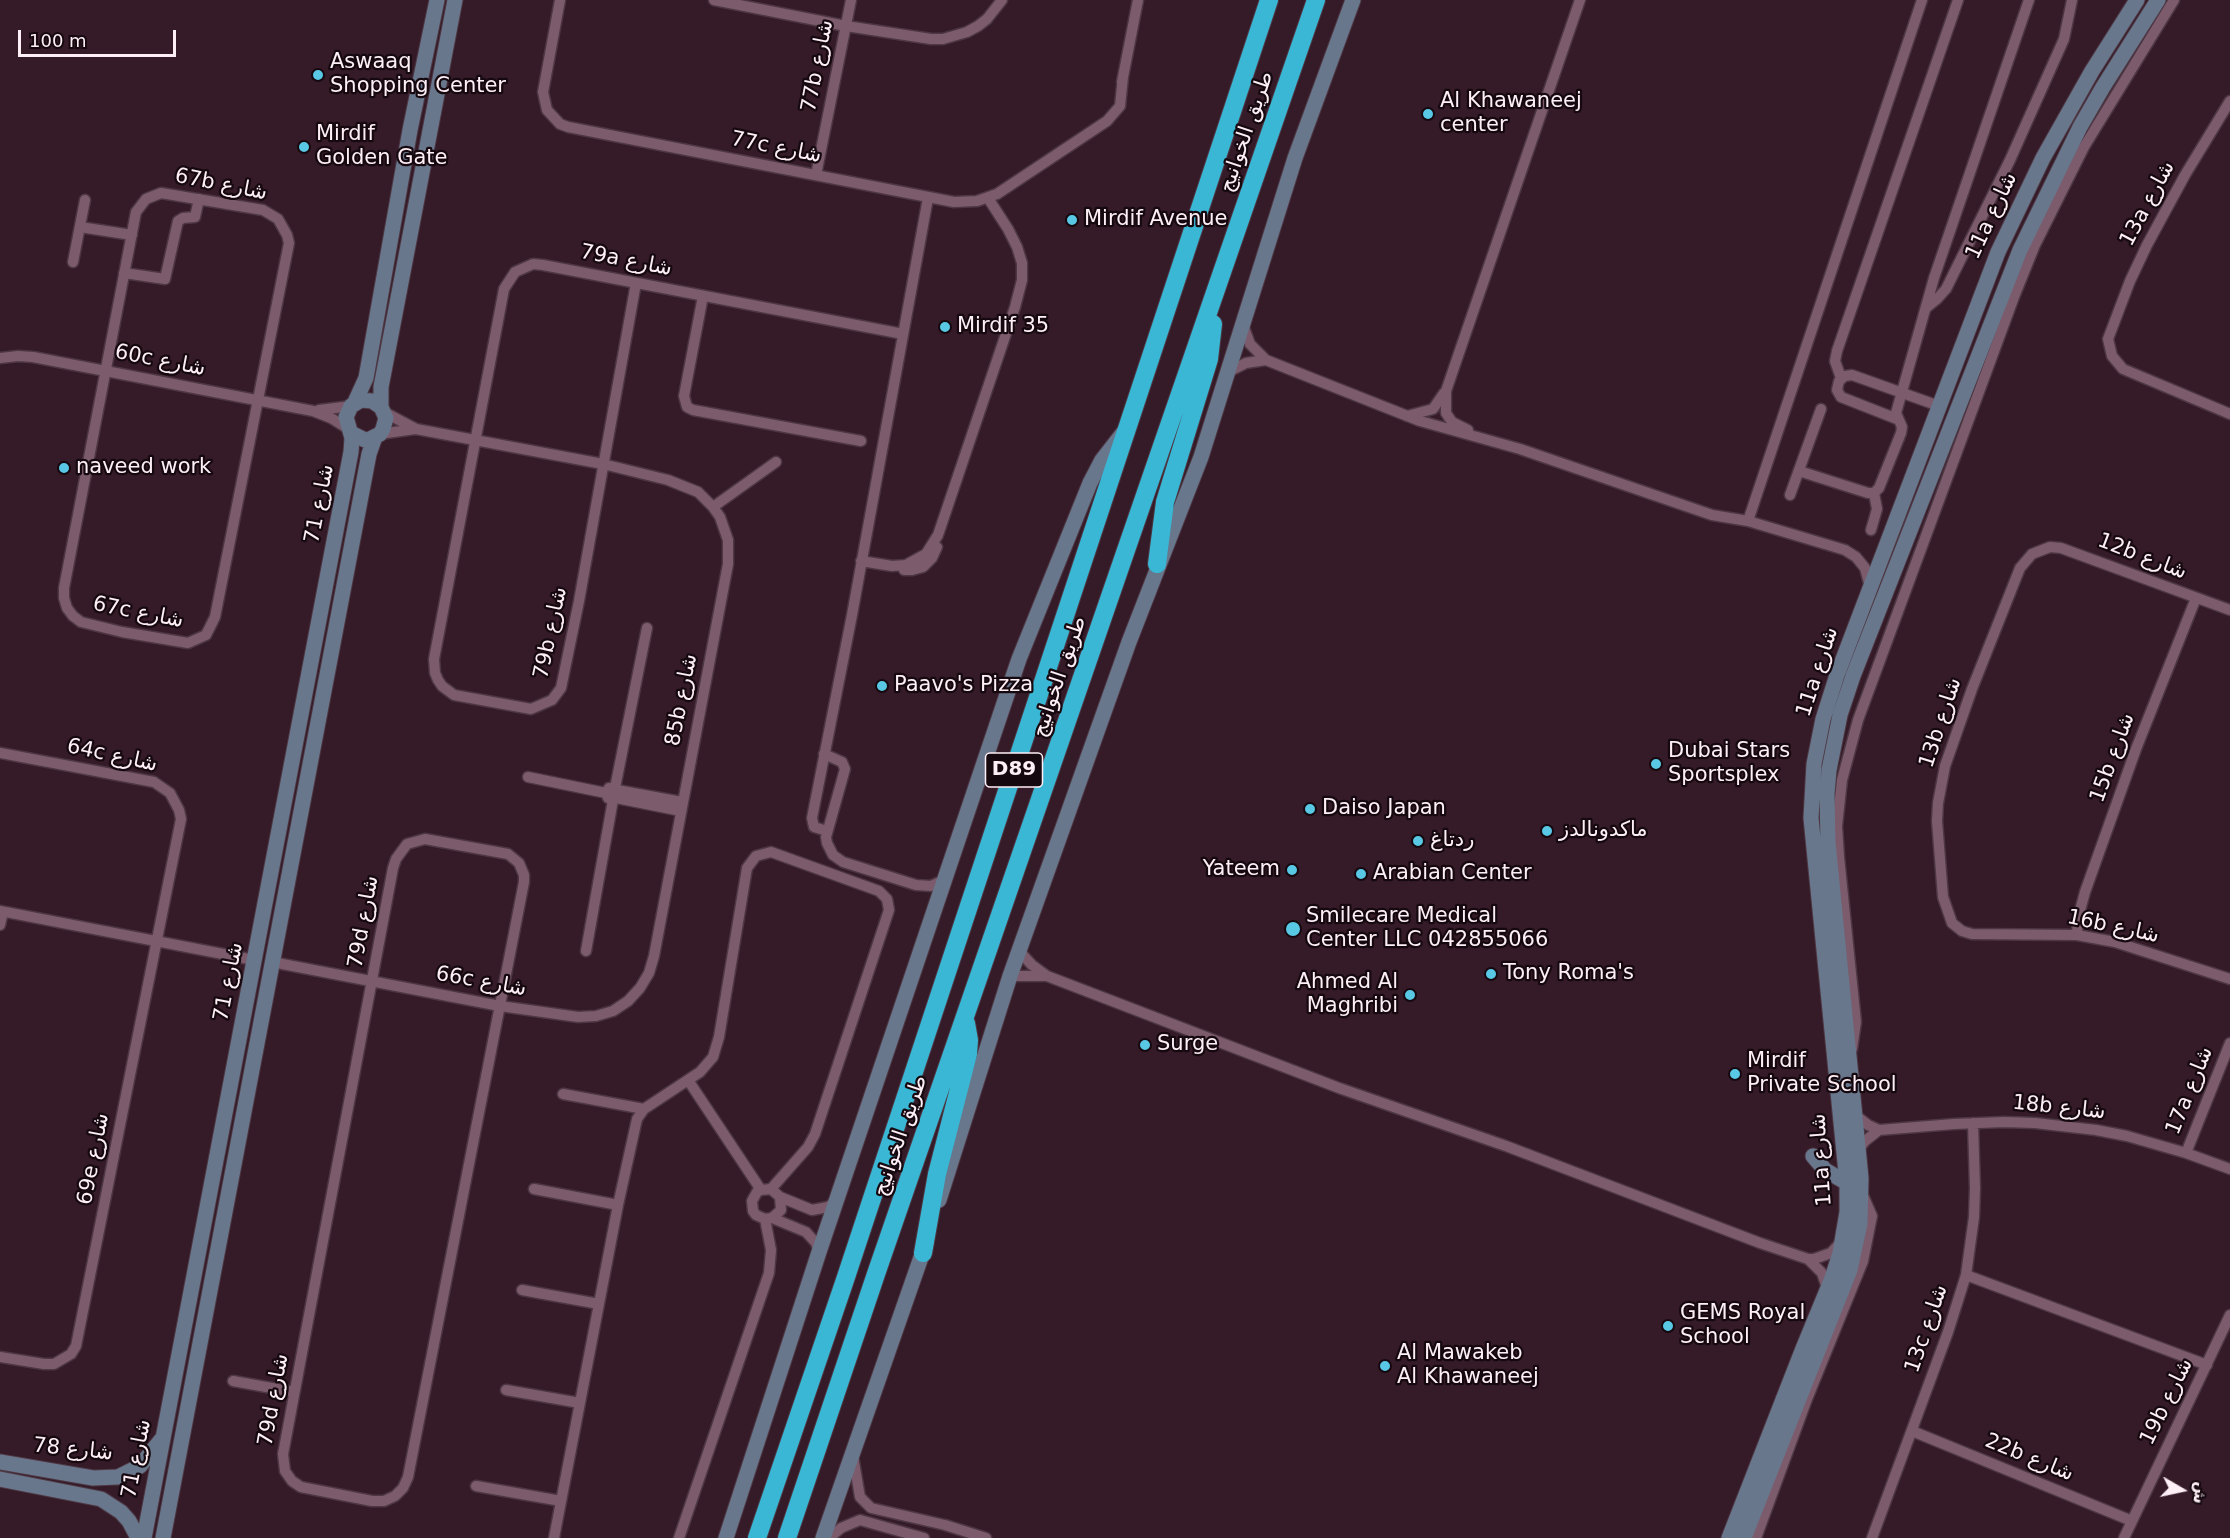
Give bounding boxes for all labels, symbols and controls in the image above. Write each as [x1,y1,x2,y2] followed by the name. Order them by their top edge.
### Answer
[21,18,178,56] scale bar
[797,18,839,114] street label: 77b شارع
[29,30,87,51] text: 100 m
[330,50,506,100] place label: Aswaaq Shopping Center
[311,68,325,82] marker: Aswaaq Shopping Center
[1214,68,1280,196] street label: طريق الخوانيج
[1440,89,1582,139] place label: Al Khawaneej center
[1421,107,1435,121] marker: Al Khawaneej center
[316,122,447,172] place label: Mirdif Golden Gate
[729,127,823,169] street label: 77c شارع
[297,140,311,154] marker: Mirdif Golden Gate
[2115,157,2181,251] street label: 13a شارع
[173,164,269,206] street label: 67b شارع
[1961,169,2023,263] street label: 11a شارع
[1084,207,1227,233] place label: Mirdif Avenue
[1065,213,1079,227] marker: Mirdif Avenue
[578,240,674,282] street label: 79a شارع
[957,314,1049,340] place label: Mirdif 35
[938,320,952,334] marker: Mirdif 35
[113,340,207,382] street label: 60c شارع
[76,455,211,481] place label: naveed work
[57,461,71,475] marker: naveed work
[300,462,340,546] street label: شارع 71
[2094,529,2190,585] street label: 12b شارع
[529,585,573,681] street label: 79b شارع
[91,592,185,634] street label: 67c شارع
[1027,613,1093,741] street label: طريق الخوانيج
[1792,624,1844,720] street label: 11a شارع
[661,652,703,748] street label: 85b شارع
[894,673,1033,699] place label: Paavo's Pizza
[1915,675,1967,771] street label: 13b شارع
[875,679,889,693] marker: Paavo's Pizza
[2085,710,2141,806] street label: 15b شارع
[65,734,159,778] street label: 64c شارع
[1668,739,1790,789] place label: Dubai Stars Sportsplex
[986,753,1042,787] road number: D89
[1649,757,1663,771] marker: Dubai Stars Sportsplex
[1322,796,1446,822] place label: Daiso Japan
[1303,802,1317,816] marker: Daiso Japan
[1559,818,1648,844] place label: ماكدونالدز
[1540,824,1554,838] marker: ماكدونالدز
[1430,828,1474,854] place label: ردتاغ
[1411,834,1425,848] marker: ردتاغ
[1203,857,1280,883] place label: Yateem
[1373,861,1532,887] place label: Arabian Center
[1285,863,1299,877] marker: Yateem
[1354,867,1368,881] marker: Arabian Center
[343,874,385,970] street label: 79d شارع
[1306,904,1548,954] place label: Smilecare Medical Center LLC 042855066
[2065,905,2161,949] street label: 16b شارع
[1284,920,1302,938] marker: Smilecare Medical Center LLC 042855066
[209,940,249,1024] street label: شارع 71
[1503,961,1634,987] place label: Tony Roma's
[434,962,528,1002] street label: 66c شارع
[1484,967,1498,981] marker: Tony Roma's
[1297,970,1398,1020] place label: Ahmed Al Maghribi
[1403,988,1417,1002] marker: Ahmed Al Maghribi
[1157,1032,1218,1058] place label: Surge
[1138,1038,1152,1052] marker: Surge
[2161,1043,2219,1139] street label: 17a شارع
[1747,1049,1897,1099] place label: Mirdif Private School
[1728,1067,1742,1081] marker: Mirdif Private School
[868,1072,934,1200] street label: طريق الخوانيج
[2011,1091,2107,1125] street label: 18b شارع
[73,1111,115,1207] street label: 69e شارع
[1806,1113,1838,1207] street label: 11a شارع
[1900,1282,1954,1376] street label: 13c شارع
[1680,1301,1805,1351] place label: GEMS Royal School
[1661,1319,1675,1333] marker: GEMS Royal School
[1397,1341,1539,1391] place label: Al Mawakeb Al Khawaneej
[253,1352,295,1448] street label: 79d شارع
[2135,1355,2199,1449] street label: 19b شارع
[1378,1359,1392,1373] marker: Al Mawakeb Al Khawaneej
[117,1417,157,1501] street label: شارع 71
[1981,1429,2077,1487] street label: 22b شارع
[32,1433,114,1467] street label: شارع 78
[2152,1460,2212,1520] north arrow
[2189,1480,2211,1505] text: ش

